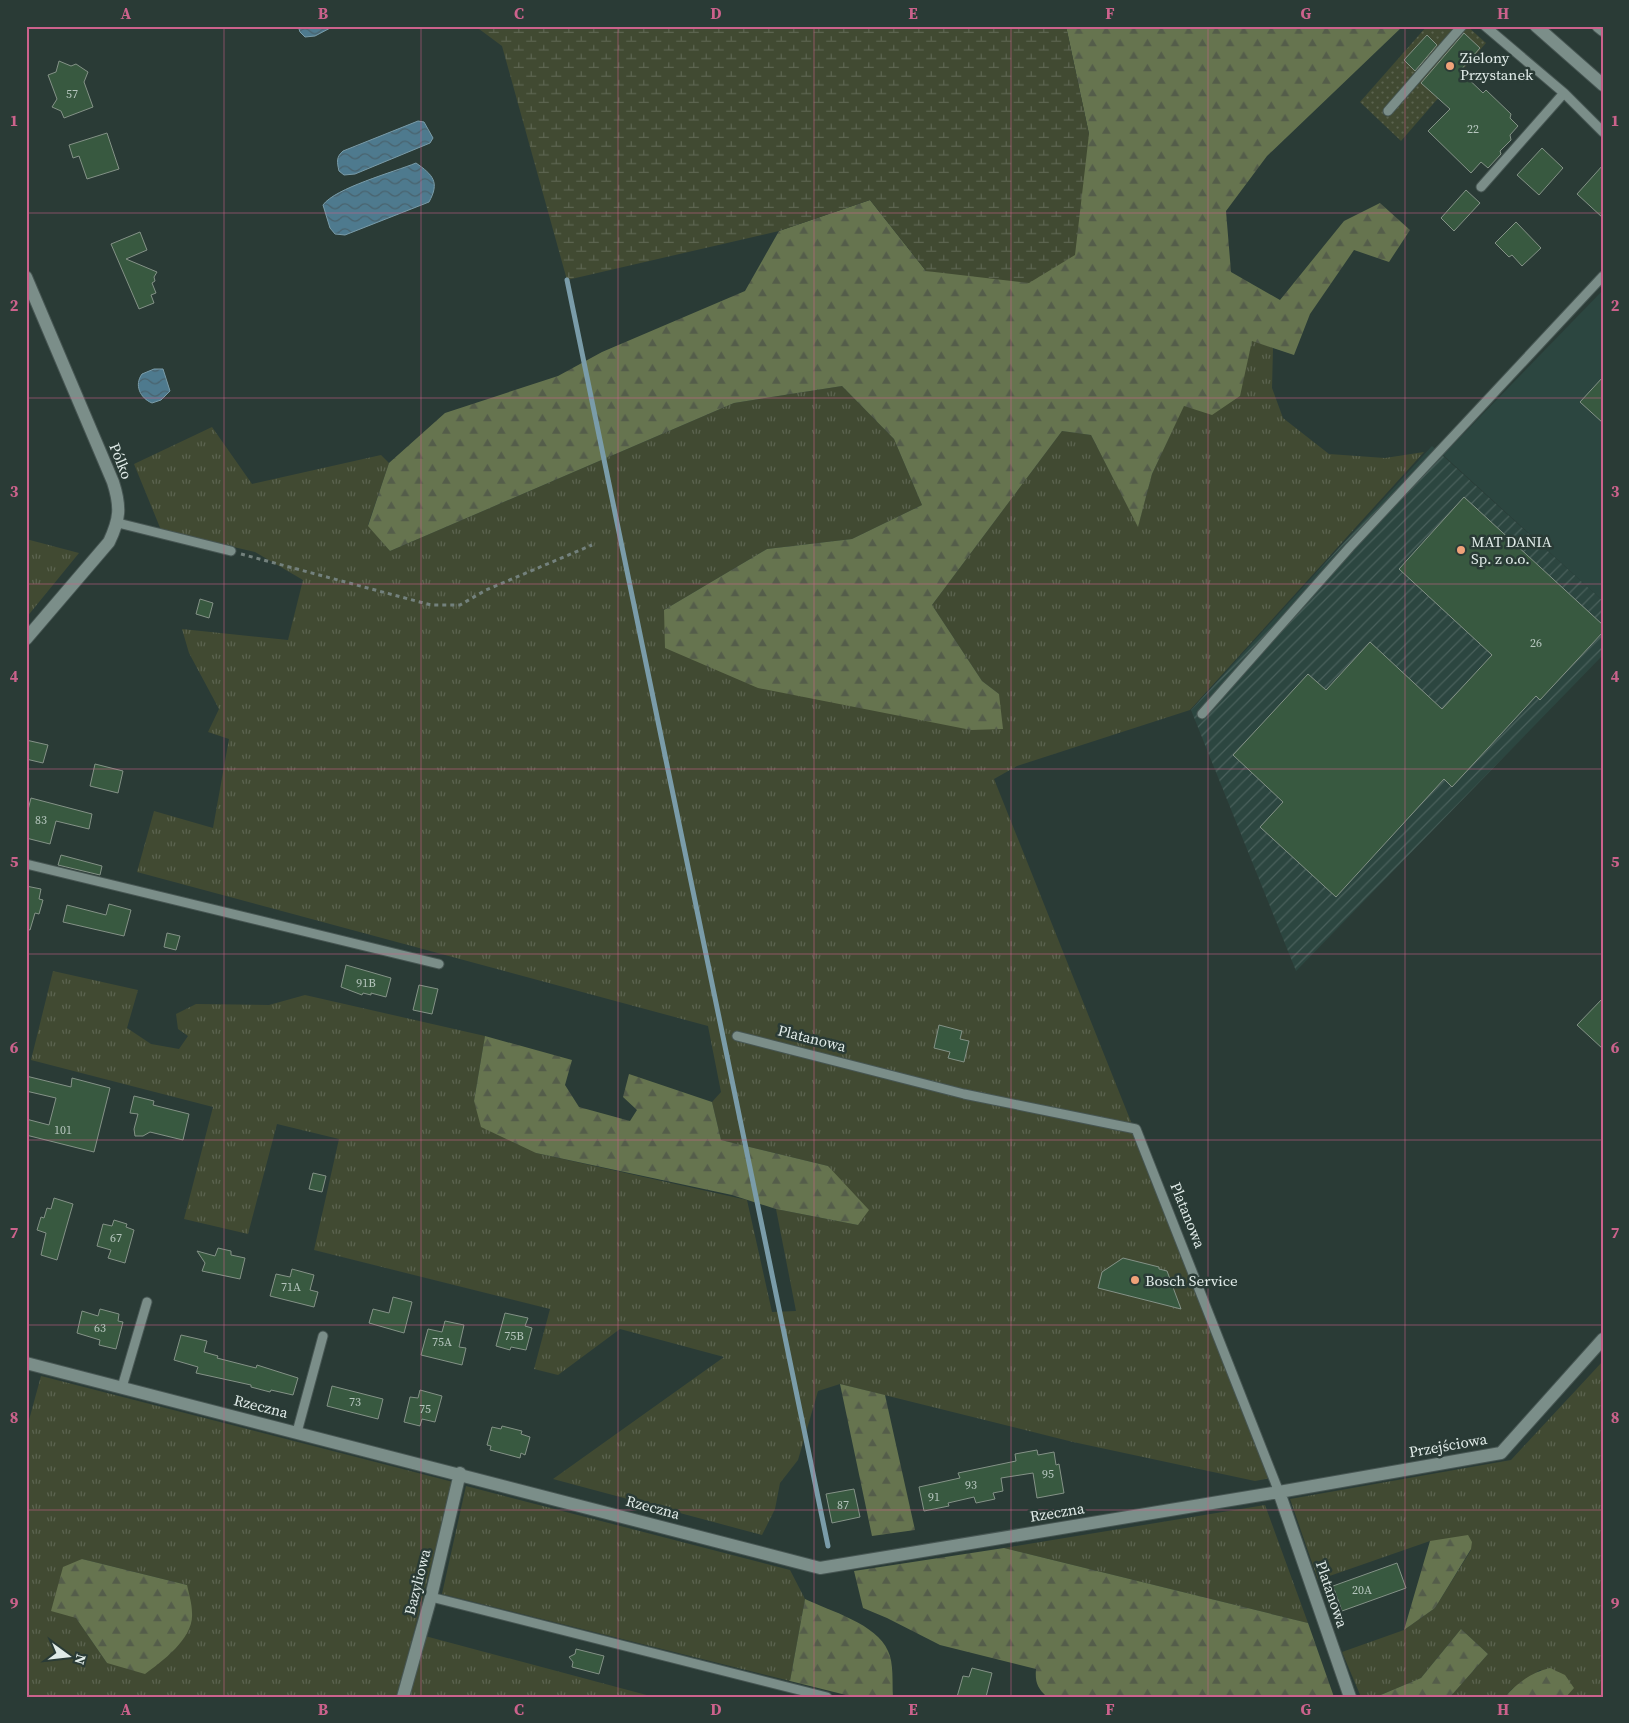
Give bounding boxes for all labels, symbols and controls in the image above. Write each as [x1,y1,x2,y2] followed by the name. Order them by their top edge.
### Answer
[121,2,132,24] text: A
[318,2,329,24] text: B
[514,2,524,24] text: C
[710,2,722,24] text: D
[908,2,918,24] text: E
[1105,2,1115,24] text: F
[1301,2,1312,24] text: G
[1497,2,1509,24] text: H
[1460,47,1534,85] place label: Zielony Przystanek
[1444,60,1456,72] marker: Zielony Przystanek
[66,86,78,102] house number: 57
[10,109,18,131] text: 1
[1611,109,1619,131] text: 1
[1467,121,1479,137] house number: 22
[10,294,19,316] text: 2
[1611,294,1620,316] text: 2
[104,440,138,482] street label: Pólko
[10,480,19,502] text: 3
[1611,480,1620,502] text: 3
[1471,531,1552,569] place label: MAT DANIA Sp. z o.o.
[1455,544,1467,556] marker: MAT DANIA Sp. z o.o.
[1530,635,1542,651] house number: 26
[10,665,19,687] text: 4
[1611,665,1620,687] text: 4
[35,812,47,828] house number: 83
[10,850,19,872] text: 5
[1611,850,1620,872] text: 5
[356,975,376,991] house number: 91B
[776,1019,849,1057] street label: Platanowa
[10,1036,19,1058] text: 6
[1611,1036,1620,1058] text: 6
[54,1122,72,1138] house number: 101
[1165,1179,1211,1251] street label: Platanowa
[10,1221,19,1243] text: 7
[1611,1221,1620,1243] text: 7
[110,1230,122,1246] house number: 67
[1145,1270,1238,1291] place label: Bosch Service
[1129,1274,1141,1286] marker: Bosch Service
[281,1279,301,1295] house number: 71A
[94,1320,106,1336] house number: 63
[504,1328,524,1344] house number: 75B
[432,1334,452,1350] house number: 75A
[232,1389,291,1423] street label: Rzeczna
[349,1394,361,1410] house number: 73
[419,1401,431,1417] house number: 75
[10,1406,18,1428] text: 8
[1611,1406,1619,1428] text: 8
[1407,1428,1489,1462] street label: Przejściowa
[1042,1466,1054,1482] house number: 95
[965,1477,977,1493] house number: 93
[928,1489,940,1505] house number: 91
[624,1490,683,1524] street label: Rzeczna
[837,1497,849,1513] house number: 87
[1028,1497,1086,1527] street label: Rzeczna
[399,1546,435,1617] street label: Bazyliowa
[1311,1558,1353,1631] street label: Platanowa
[1352,1582,1372,1598] house number: 20A
[10,1592,19,1614] text: 9
[1611,1592,1620,1614] text: 9
[42,1630,92,1680] north arrow
[70,1652,92,1667] text: N
[121,1698,132,1720] text: A
[318,1698,329,1720] text: B
[514,1698,524,1720] text: C
[710,1698,722,1720] text: D
[908,1698,918,1720] text: E
[1105,1698,1115,1720] text: F
[1301,1698,1312,1720] text: G
[1497,1698,1509,1720] text: H

